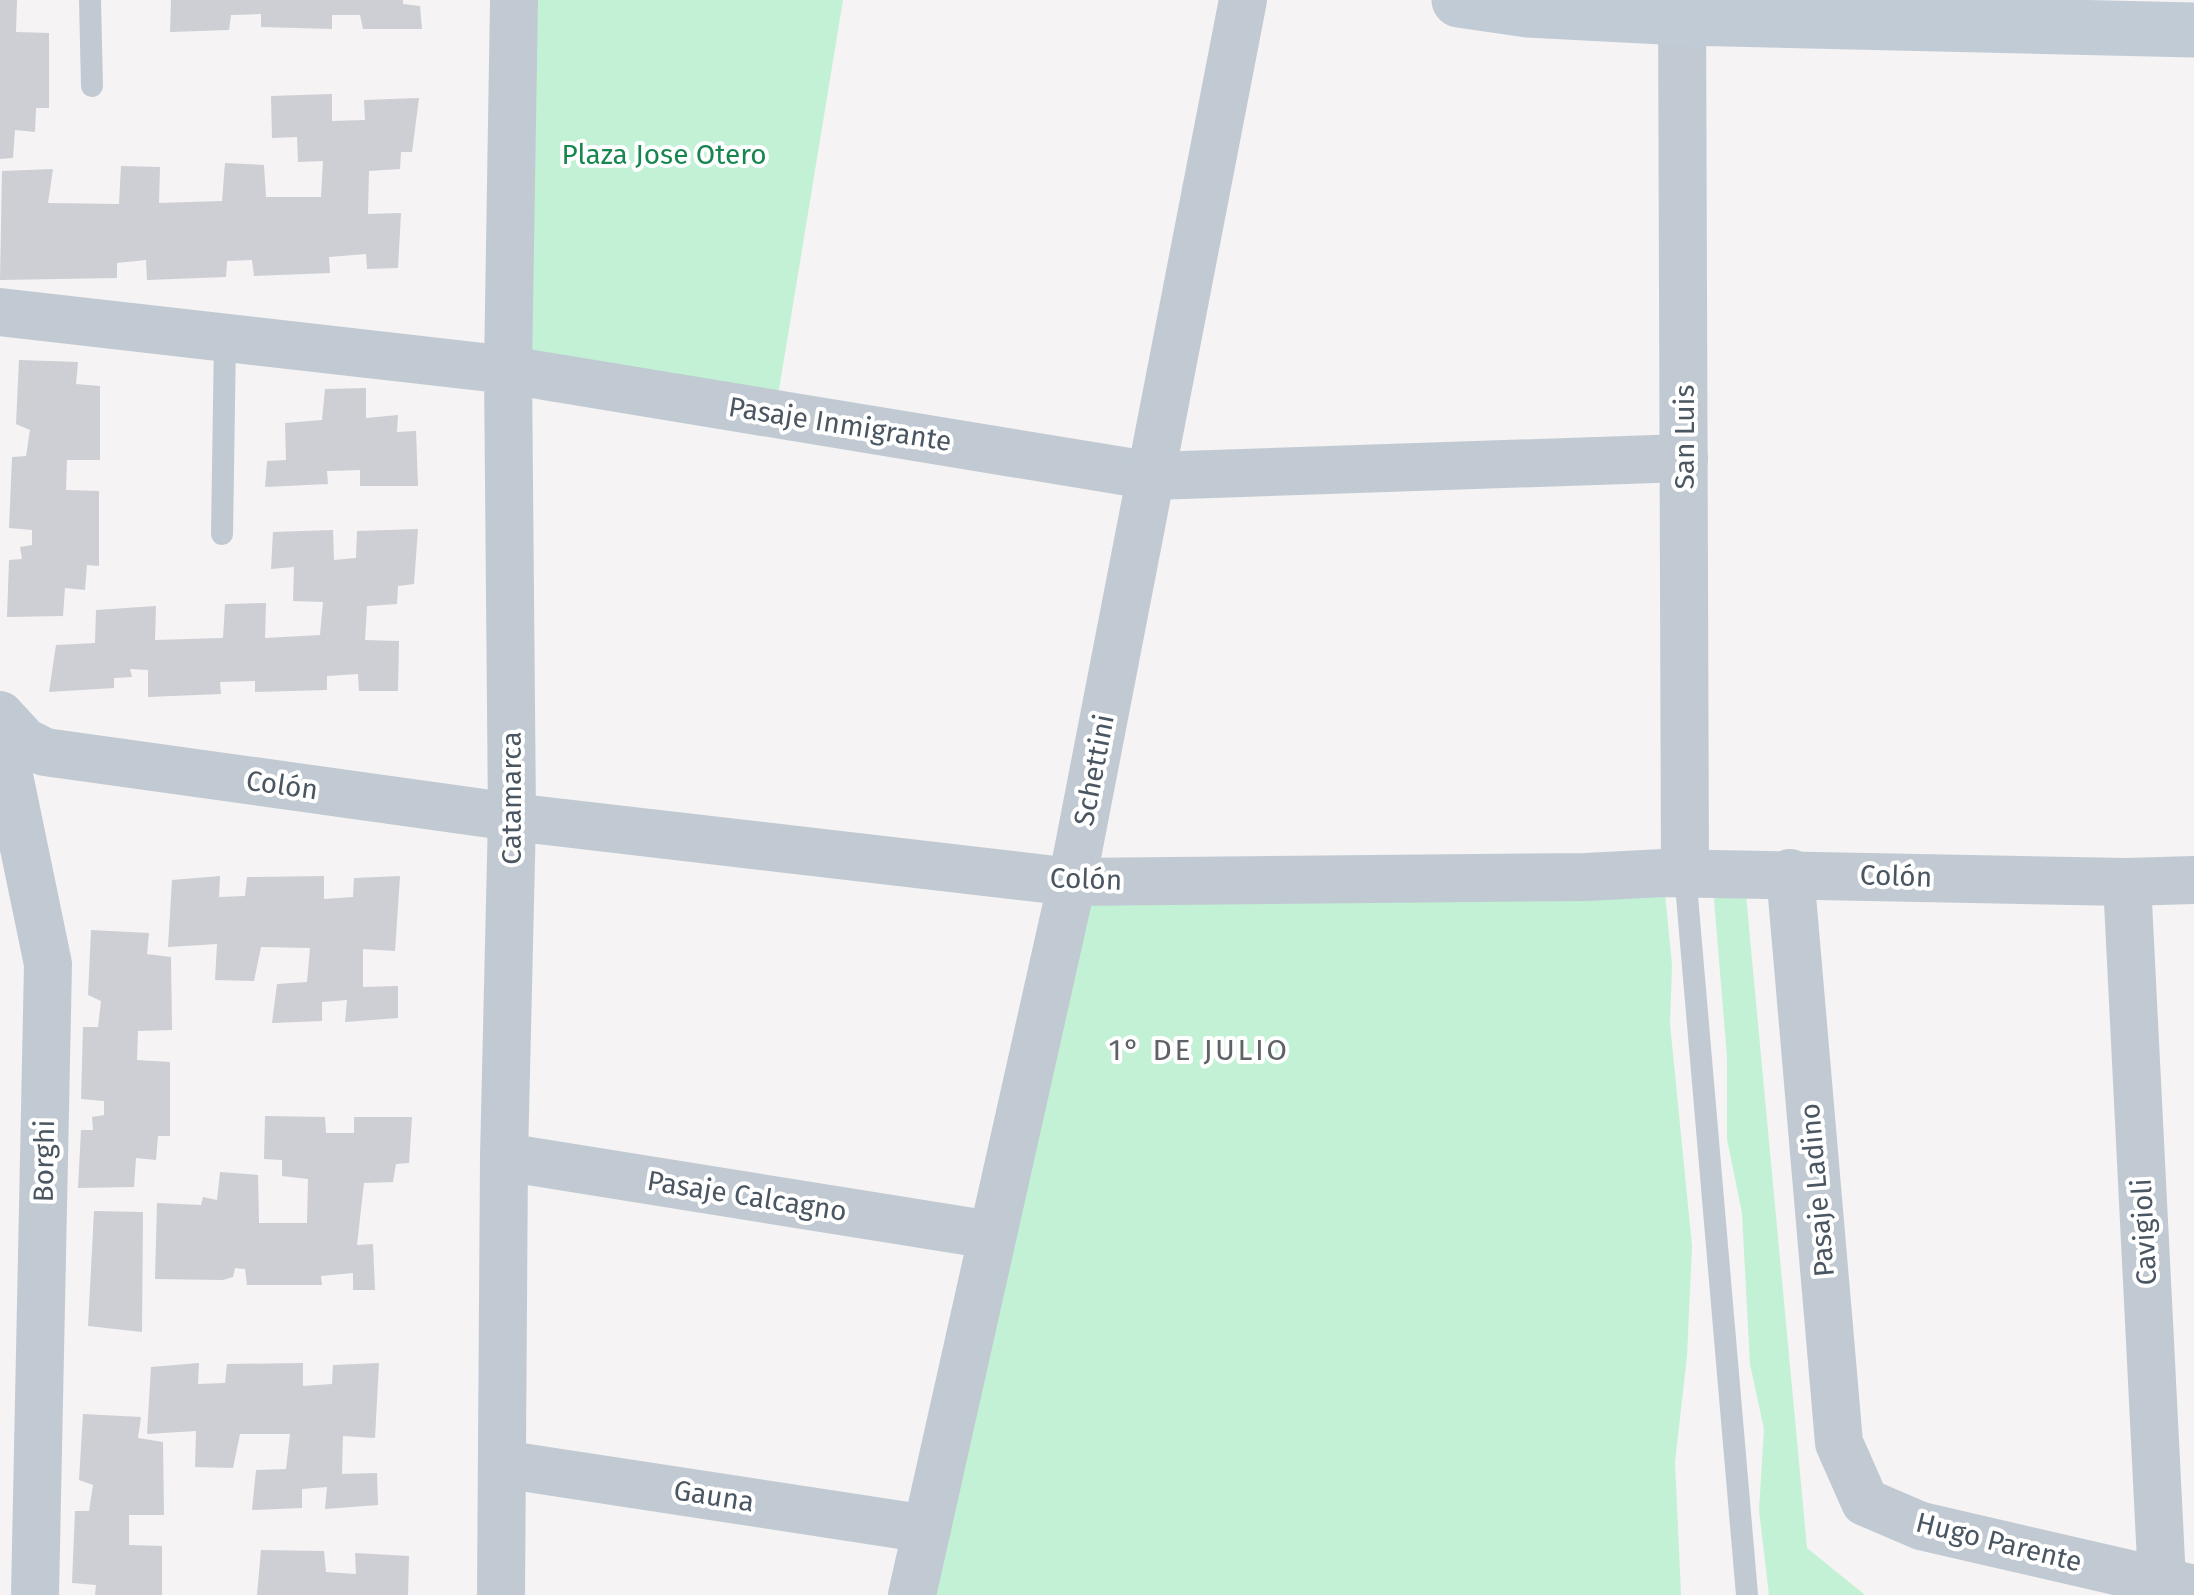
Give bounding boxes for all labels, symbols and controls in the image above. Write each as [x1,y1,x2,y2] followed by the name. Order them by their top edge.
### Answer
[561,138,767,171] park label: Plaza Jose Otero
[1668,384,1701,490] street label: San Luis
[726,390,954,458] street label: Pasaje Inmigrante
[1067,712,1121,828] street label: Schettini
[495,731,528,865] street label: Catamarca
[244,764,320,806] street label: Colón
[1859,858,1933,894] street label: Colón
[1049,861,1123,897] street label: Colón
[1108,1032,1290,1068] district label: 1° DE JULIO
[1793,1102,1841,1278] street label: Pasaje Ladino
[27,1119,61,1203] street label: Borghi
[645,1164,849,1228] street label: Pasaje Calcagno
[2125,1178,2163,1286] street label: Cavigioli
[671,1473,757,1519] street label: Gauna
[1913,1505,2085,1579] street label: Hugo Parente

